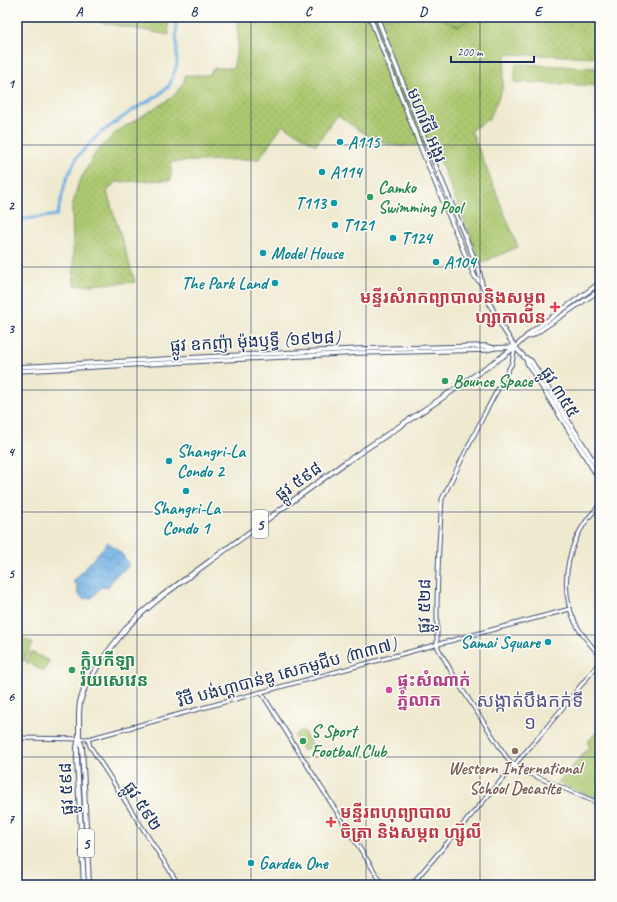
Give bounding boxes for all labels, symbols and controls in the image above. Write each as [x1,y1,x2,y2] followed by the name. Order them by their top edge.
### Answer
[76,4,84,20] text: A
[191,4,199,20] text: B
[305,4,313,20] text: C
[419,4,428,20] text: D
[535,4,544,20] text: E
[451,38,534,64] scale bar
[457,44,484,60] text: 200 m
[8,76,16,92] text: 1
[402,85,451,166] street label: មហាវិថី អង្គរ
[348,132,381,153] place label: A115
[335,137,345,147] marker: A115
[330,162,364,183] place label: A114
[317,167,327,177] marker: A114
[378,177,465,218] place label: Camko Swimming Pool
[365,192,375,202] marker: Camko Swimming Pool
[295,193,327,214] place label: T113
[8,198,15,214] text: 2
[329,198,339,208] marker: T113
[343,215,376,236] place label: T121
[330,220,340,230] marker: T121
[401,228,434,249] place label: T124
[388,233,398,243] marker: T124
[271,243,344,264] place label: Model House
[258,248,268,258] marker: Model House
[444,252,478,273] place label: A104
[431,257,441,267] marker: A104
[181,273,270,294] place label: The Park Land
[270,278,280,288] marker: The Park Land
[360,286,546,328] place label: មន្ទីរសំរាកព្យាបាលនិងសម្ភព ហ្សាកាលីន
[549,301,561,313] marker: មន្ទីរសំរាកព្យាបាលនិងសម្ភព ហ្សាកាលីន
[8,321,15,337] text: 3
[169,326,342,360] street label: ផ្លូវ ឧកញ៉ា ម៉ុងឫទ្ធី (១៩២៨)
[532,363,584,424] street label: ផ្លូវ ៣៥៥
[453,371,534,392] place label: Bounce Space
[440,376,450,386] marker: Bounce Space
[177,441,247,482] place label: Shangri-La Condo 2
[8,444,16,460] text: 4
[164,456,174,466] marker: Shangri-La Condo 2
[271,457,328,509] street label: ផ្លូវ ៥៩៨
[181,486,191,496] marker: Shangri-La Condo 1
[152,498,222,539] place label: Shangri-La Condo 1
[252,510,268,538] road number: 5
[8,566,15,582] text: 5
[414,578,440,634] street label: ផ្លូវ ៥២៨
[175,632,400,712] street label: វិថី បង់ហ្គាបាន់ឌូ សេកមូជីប (៣៣៧)
[460,632,541,653] place label: Samai Square
[543,637,553,647] marker: Samai Square
[80,650,148,691] place label: ក្លិបកីឡា រ៉យសេវេន
[67,665,77,675] marker: ក្លិបកីឡា រ៉យសេវេន
[397,669,471,711] place label: ផ្ទះសំណាក់ ភ្នំលាភ
[384,685,394,695] marker: ផ្ទះសំណាក់ ភ្នំលាភ
[8,689,15,705] text: 6
[477,689,583,735] district label: សង្កាត់បឹងកក់ទី ១
[311,721,388,762] place label: S Sport Football Club
[298,736,308,746] marker: S Sport Football Club
[510,746,520,756] marker: Western International School Decaslte
[448,758,585,799] place label: Western International School Decaslte
[55,762,82,816] street label: ផ្លូវ ៥៩៨
[115,778,166,837] street label: ផ្លូវ ៥៩២
[340,802,482,847] place label: មន្ទីរពហុព្យាបាល ចិត្រា និងសម្ភព ហ្ស៊ូលី
[8,811,15,827] text: 7
[325,816,337,828] marker: មន្ទីរពហុព្យាបាល ចិត្រា និងសម្ភព ហ្ស៊ូលី
[78,829,94,857] road number: 5
[259,853,329,874] place label: Garden One
[246,858,256,868] marker: Garden One

